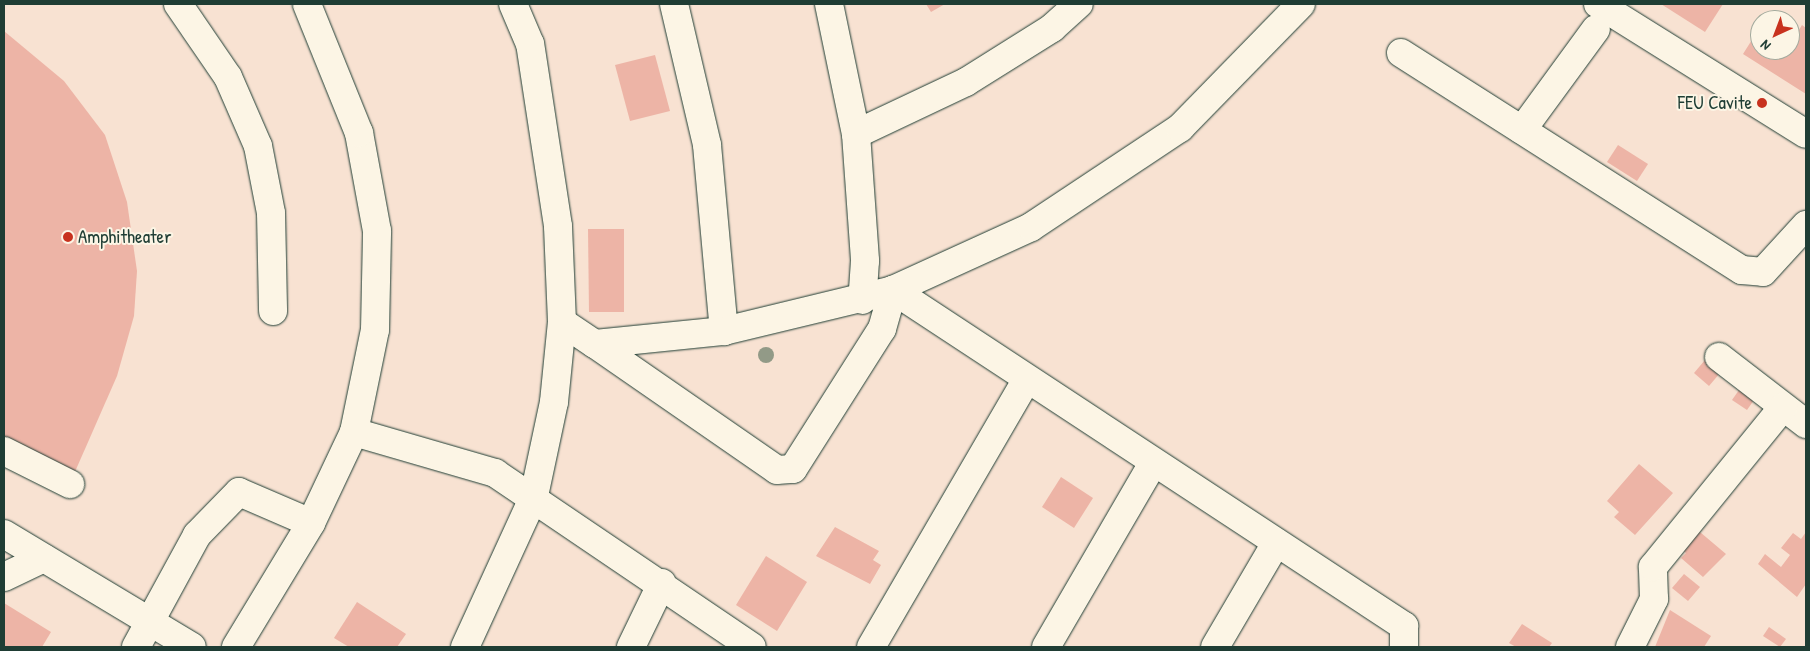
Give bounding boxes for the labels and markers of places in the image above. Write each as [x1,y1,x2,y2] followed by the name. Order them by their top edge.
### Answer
[1678,92,1752,114] place label: FEU Cavite
[1756,97,1768,109] marker: FEU Cavite
[78,226,171,248] place label: Amphitheater
[62,231,74,243] marker: Amphitheater

